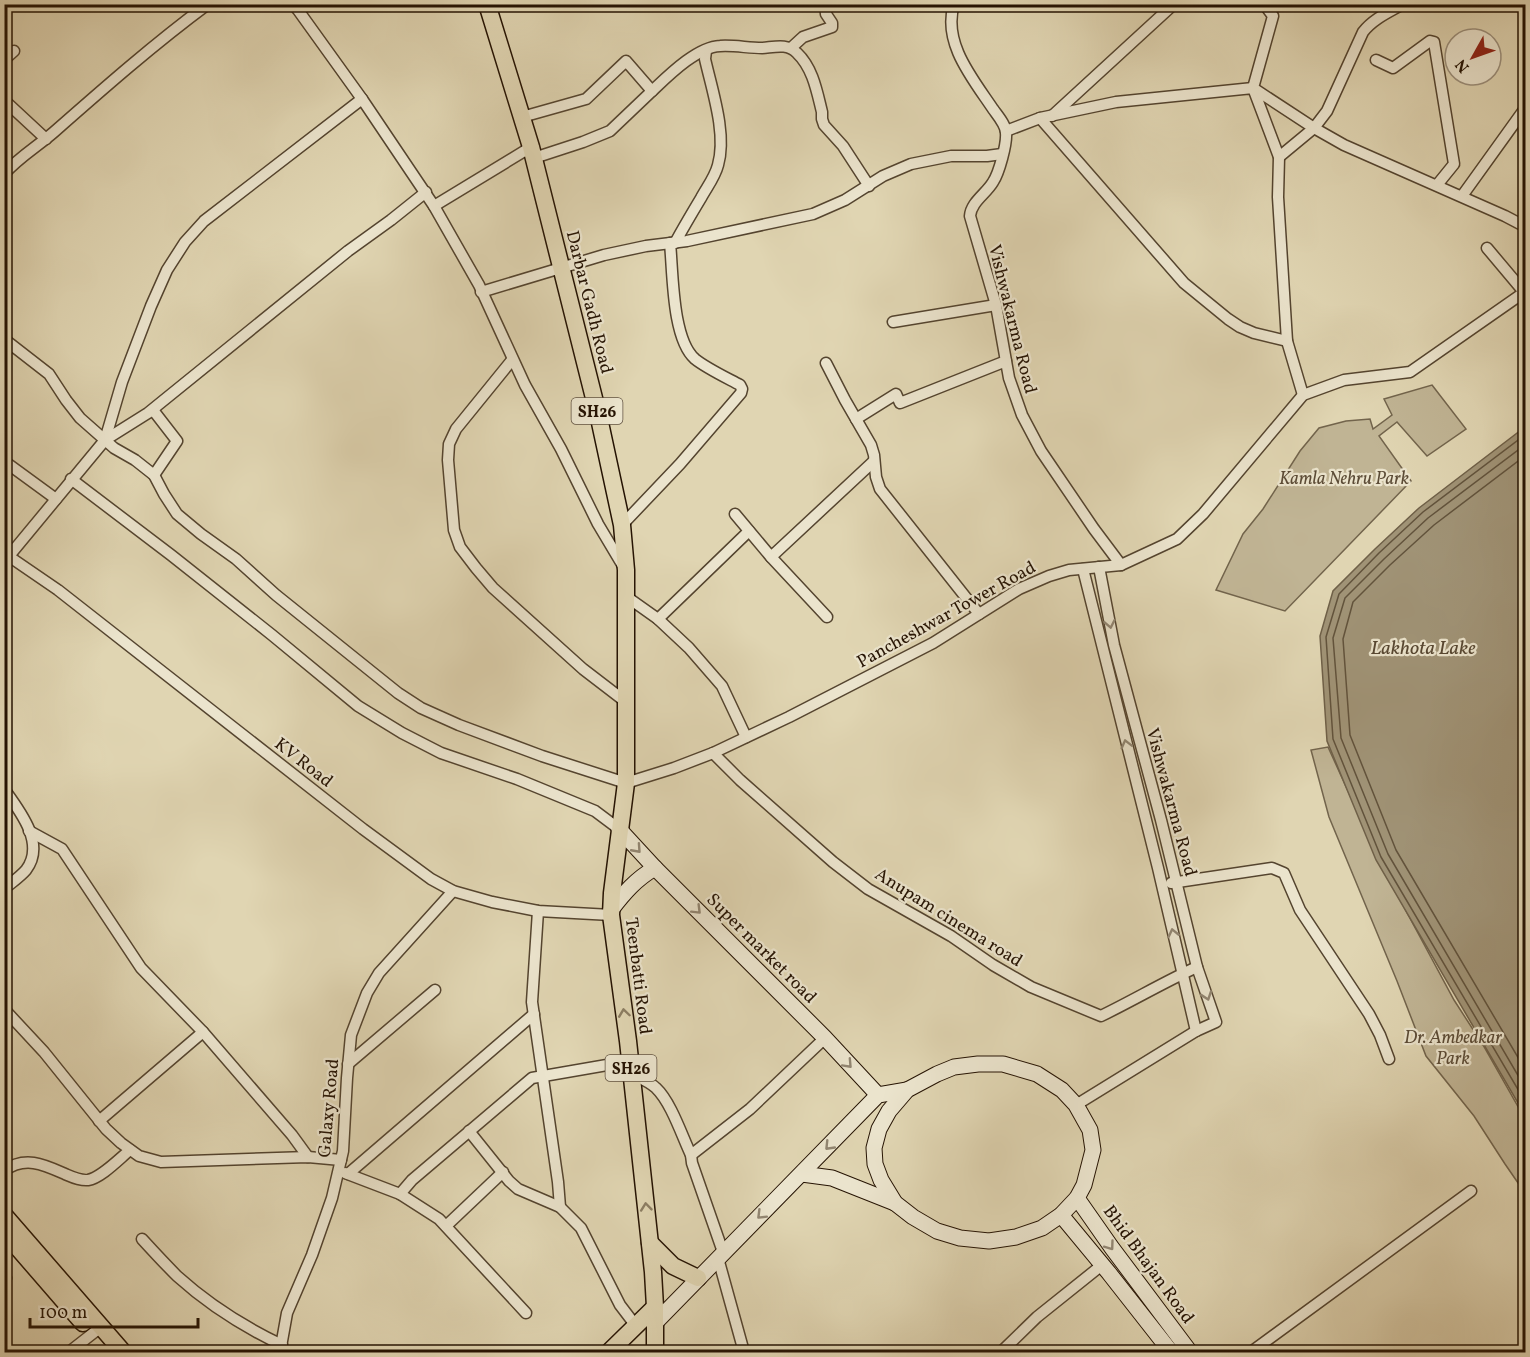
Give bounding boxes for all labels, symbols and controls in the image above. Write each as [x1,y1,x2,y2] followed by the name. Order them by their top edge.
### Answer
[1443,27,1503,87] north arrow
[1451,54,1475,77] text: N
[559,228,618,377] street label: Darbar Gadh Road
[981,242,1042,397] street label: Vishwakarma Road
[572,398,622,424] road number: SH26
[1279,467,1409,492] park label: Kamla Nehru Park
[853,556,1041,675] street label: Pancheshwar Tower Road
[1103,619,1116,629] one-way arrow
[1370,635,1476,663] water label: Lakhota Lake
[1139,725,1202,879] street label: Vishwakarma Road
[269,732,338,794] street label: KV Road
[1121,739,1134,749] one-way arrow
[630,842,641,852] one-way arrow
[870,863,1027,974] street label: Anupam cinema road
[700,888,822,1010] street label: Super market road
[689,902,700,913] one-way arrow
[618,916,657,1036] street label: Teenbatti Road
[1167,928,1180,938] one-way arrow
[1199,990,1212,1001] one-way arrow
[619,1008,631,1018] one-way arrow
[1404,1026,1502,1072] park label: Dr. Ambedkar Park
[606,1055,656,1081] road number: SH26
[841,1057,852,1067] one-way arrow
[313,1058,346,1159] street label: Galaxy Road
[825,1140,836,1150] one-way arrow
[1096,1200,1199,1329] street label: Bhid Bhajan Road
[641,1202,653,1211] one-way arrow
[757,1208,767,1219] one-way arrow
[1103,1240,1114,1251] one-way arrow
[30,1291,198,1329] scale bar
[39,1301,88,1326] text: 100 m

